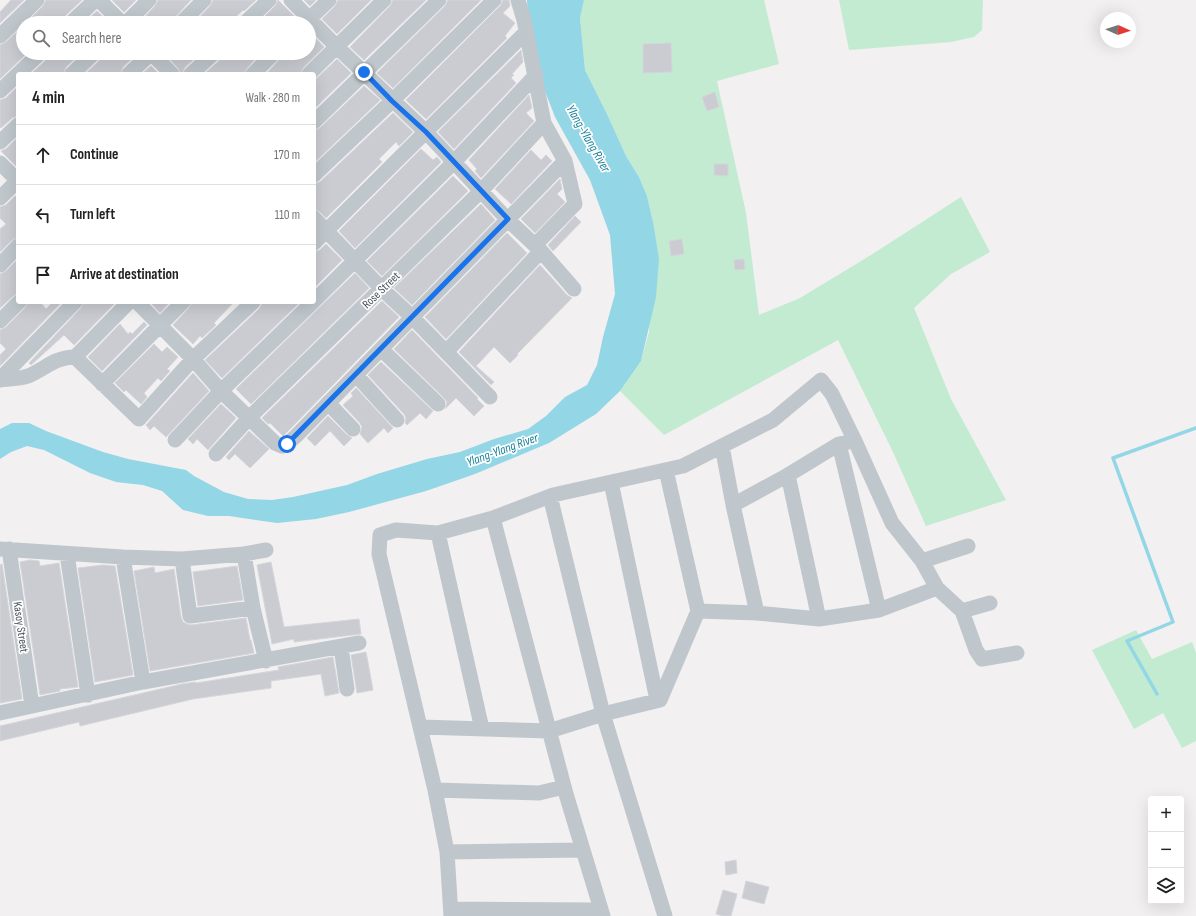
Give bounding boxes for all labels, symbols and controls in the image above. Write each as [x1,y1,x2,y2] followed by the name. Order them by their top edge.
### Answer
[1100,12,1136,48] north arrow
[16,16,316,60] search box
[30,27,52,49] icon: search
[62,29,122,48] text: Search here
[355,63,373,81] route end
[32,88,65,108] text: 4 min
[246,90,300,106] text: Walk · 280 m
[562,102,614,176] water label: Ylang-Ylang River
[32,144,54,166] icon: ahead
[70,145,119,164] text: Continue
[274,147,300,163] text: 170 m
[32,204,54,226] icon: left
[70,205,115,224] text: Turn left
[275,207,300,223] text: 110 m
[32,264,54,286] icon: arrive
[70,265,179,284] text: Arrive at destination
[359,268,404,312] street label: Rose Street
[464,429,542,470] water label: Ylang-Ylang River
[278,435,296,453] route start
[10,601,32,654] street label: Kasoy Street
[1148,796,1184,904] map controls
[1148,796,1184,832] button: +
[1148,832,1184,868] button: −
[1148,868,1184,904] button: layers

